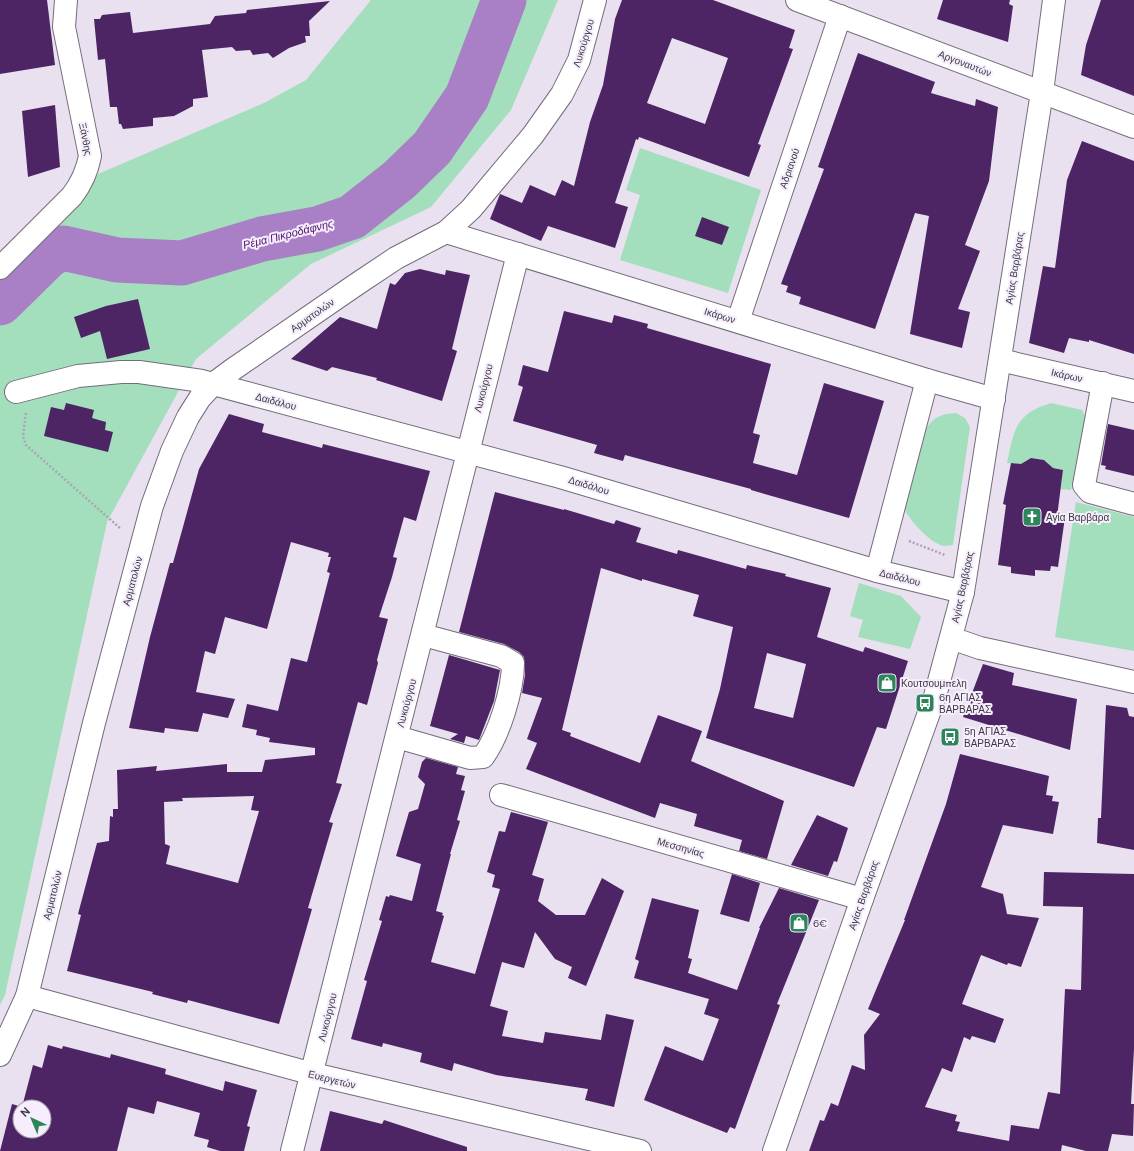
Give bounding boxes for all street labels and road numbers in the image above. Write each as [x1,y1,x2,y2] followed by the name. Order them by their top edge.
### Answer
[570,17,597,69] street label: Λυκούργου
[936,47,993,80] street label: Αργοναυτών
[76,122,95,157] street label: Ξάνθης
[776,146,802,190] street label: Αδριανού
[1002,231,1027,305] street label: Αγίας Βαρβάρας
[288,296,337,335] street label: Αρματολών
[703,305,737,326] street label: Ικάρων
[471,362,496,414] street label: Λυκούργου
[1050,366,1084,385] street label: Ικάρων
[254,390,298,413] street label: Δαιδάλου
[567,473,611,498] street label: Δαιδάλου
[949,550,976,624] street label: Αγίας Βαρβάρας
[120,555,145,607] street label: Αρματολών
[878,566,922,589] street label: Δαιδάλου
[394,677,419,729] street label: Λυκούργου
[656,835,706,860] street label: Μεσσηνίας
[845,858,882,932] street label: Αγίας Βαρβάρας
[40,869,65,921] street label: Αρματολών
[315,991,340,1043] street label: Λυκούργου
[307,1067,357,1092] street label: Ευεργετών

